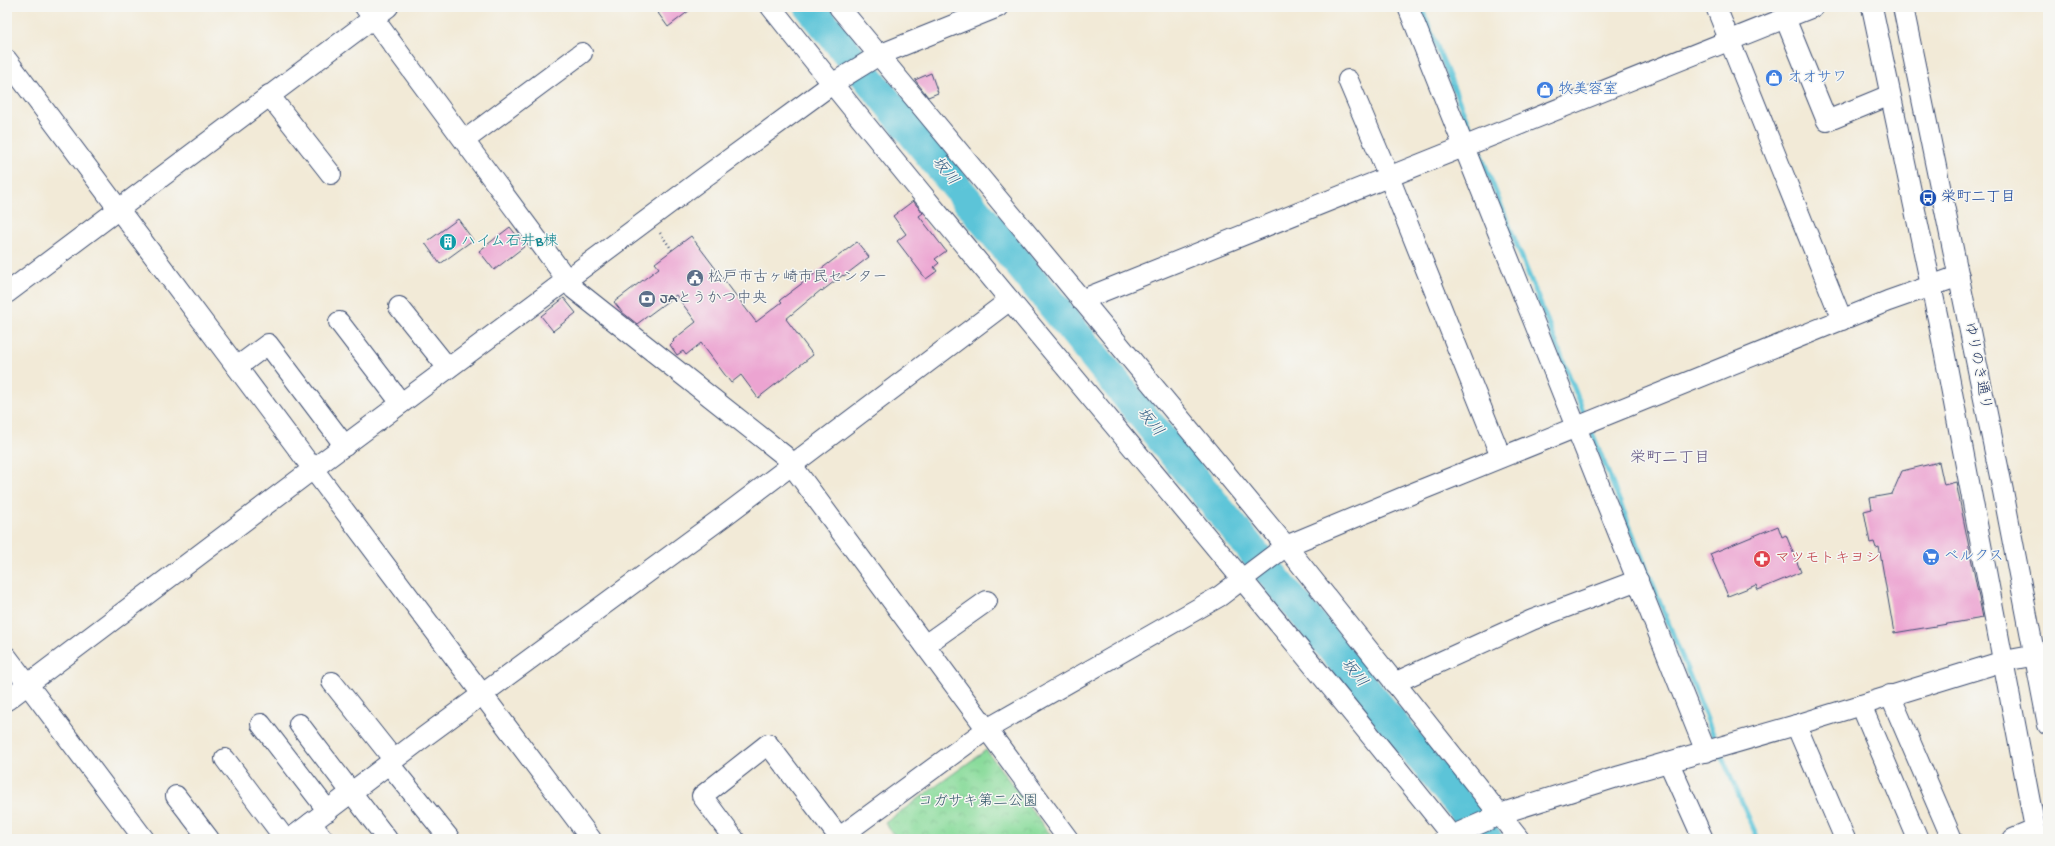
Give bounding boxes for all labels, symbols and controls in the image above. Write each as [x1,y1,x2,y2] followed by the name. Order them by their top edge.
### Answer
[1764,68,1784,88] shop icon: オオサワ
[1787,69,1847,87] place label: オオサワ
[1535,80,1555,100] shop icon: 牧美容室
[1558,80,1618,99] place label: 牧美容室
[927,153,962,190] water label: 坂川
[1918,188,1938,208] bus stop icon: 栄町二丁目
[1941,189,2016,207] place label: 栄町二丁目
[438,232,458,252] building icon: ハイム石井B棟
[461,232,558,251] place label: ハイム石井B棟
[685,268,705,288] public building icon: 松戸市古ヶ崎市民センター
[708,268,887,287] place label: 松戸市古ヶ崎市民センター
[637,289,657,309] bank icon: JAとうかつ中央
[660,289,767,308] place label: JAとうかつ中央
[1960,320,1994,412] street label: ゆりのき通り
[1132,404,1167,441] water label: 坂川
[1630,449,1710,469] district label: 栄町二丁目
[1921,547,1941,567] supermarket icon: ベルクス
[1944,548,2004,566] place label: ベルクス
[1752,549,1772,569] pharmacy icon: マツモトキヨシ
[1775,550,1880,568] place label: マツモトキヨシ
[1336,655,1371,692] water label: 坂川
[918,792,1038,811] park label: コガサキ第二公園

